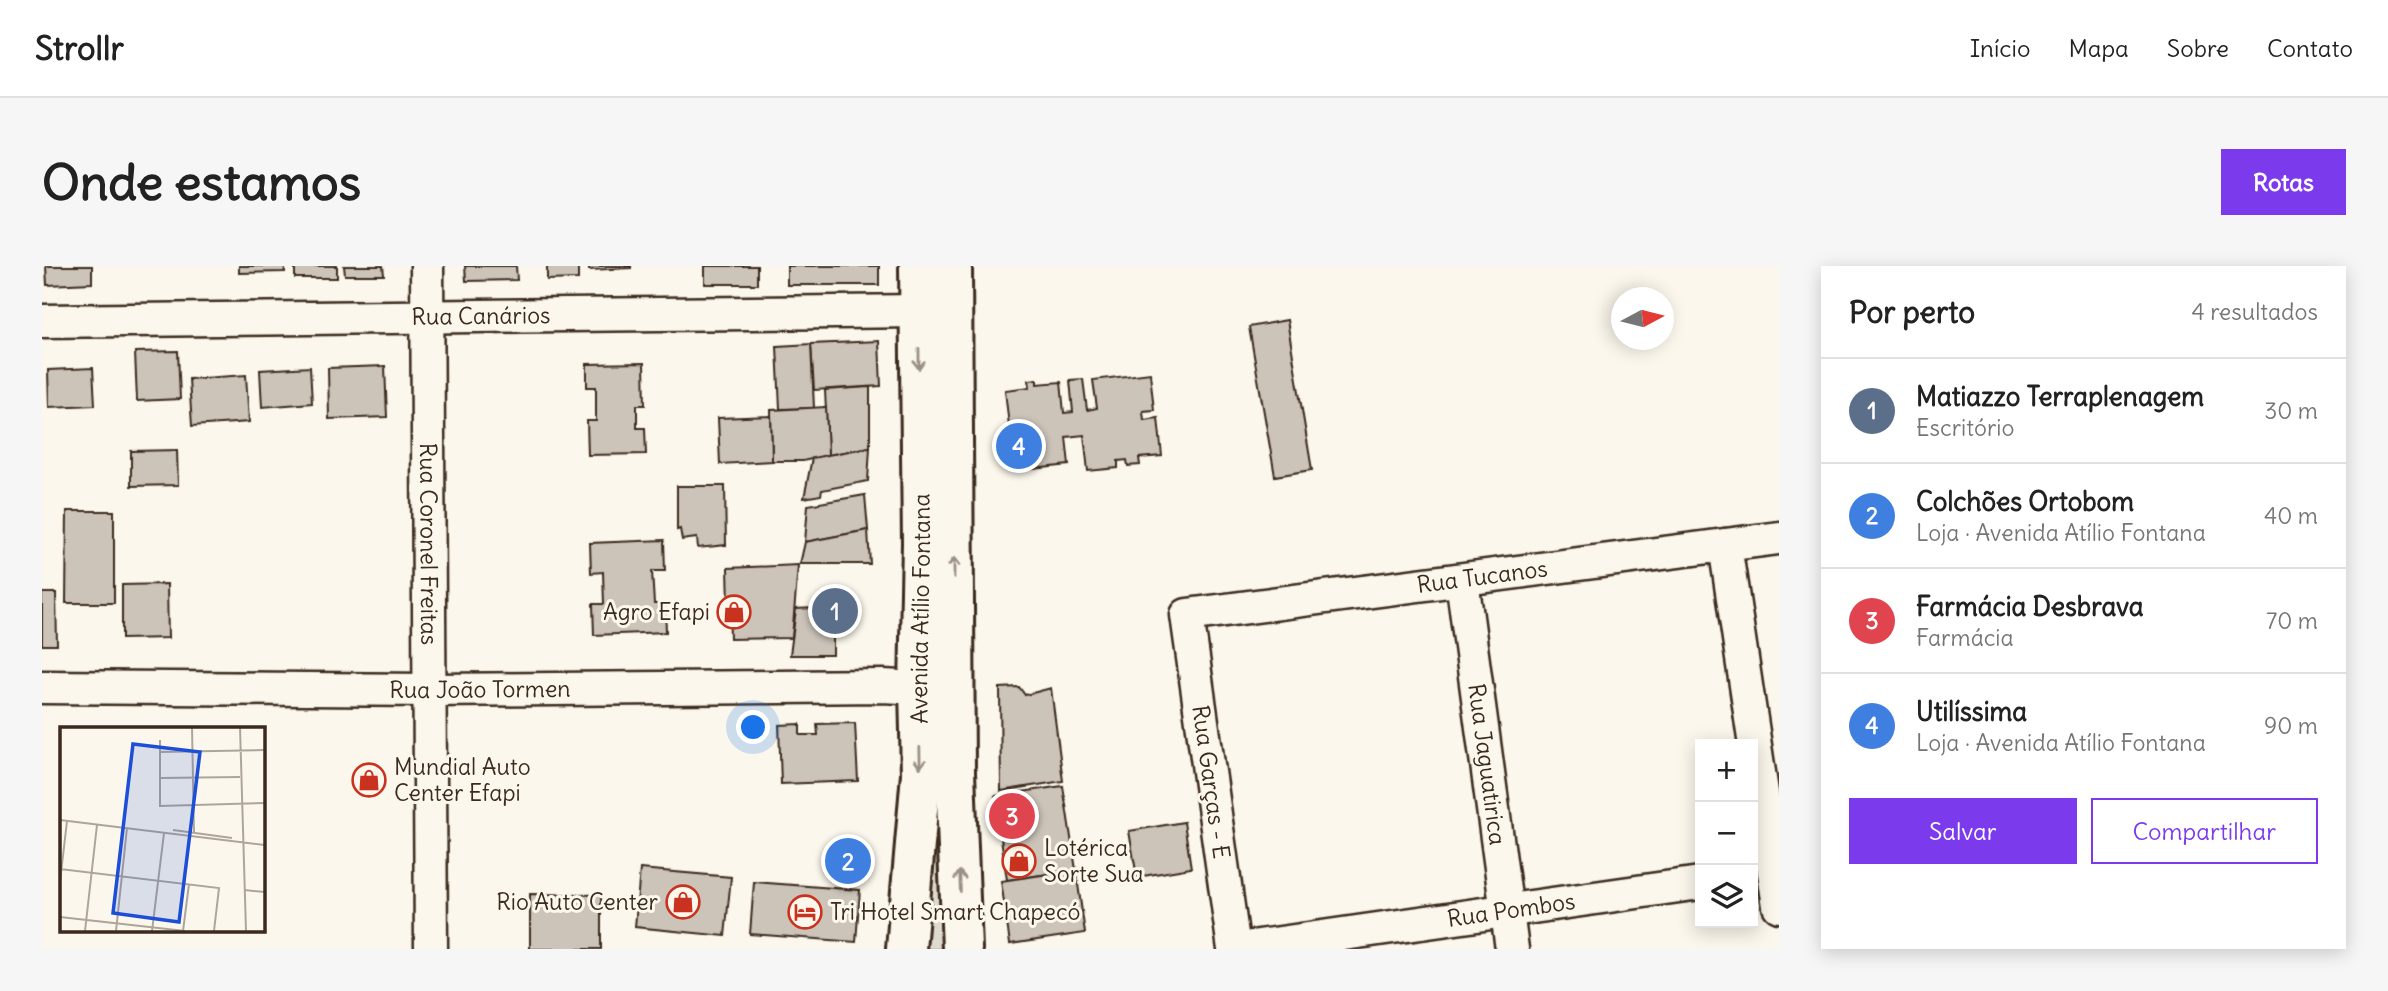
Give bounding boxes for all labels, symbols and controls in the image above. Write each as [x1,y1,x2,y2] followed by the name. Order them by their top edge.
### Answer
[35,27,124,69] text: Strollr
[1970,33,2030,63] text: Início
[2068,33,2129,63] text: Mapa
[2167,33,2229,63] text: Sobre
[2267,33,2353,63] text: Contato
[2221,149,2346,215] button: Rotas
[42,152,361,213] text: Onde estamos
[1611,287,1674,350] north arrow
[1849,293,1975,331] text: Por perto
[2191,297,2318,326] text: 4 resultados
[411,300,551,331] street label: Rua Canários
[912,347,926,370] one-way arrow
[1916,380,2204,413] text: Matiazzo Terraplenagem
[1867,396,1877,425] text: 1
[2264,396,2318,425] text: 30 m
[1916,413,2014,442] text: Escritório
[996,420,1042,472] pin: 4
[414,443,444,645] street label: Rua Coronel Freitas
[1916,485,2134,518] text: Colchões Ortobom
[904,493,936,724] street label: Avenida Atílio Fontana
[1866,501,1878,530] text: 2
[2264,501,2318,530] text: 40 m
[1916,518,2206,547] text: Loja · Avenida Atílio Fontana
[1415,553,1549,599] street label: Rua Tucanos
[947,556,961,579] one-way arrow
[812,585,858,637] pin: 1
[1916,590,2144,623] text: Farmácia Desbrava
[715,593,753,631] shop icon: Agro Efapi
[603,597,710,626] place label: Agro Efapi
[1865,606,1879,635] text: 3
[2266,606,2318,635] text: 70 m
[1916,623,2014,652] text: Farmácia
[389,674,571,704] street label: Rua João Tormen
[1462,682,1513,847] street label: Rua Jaguatirica
[1916,695,2027,728] text: Utilíssima
[1186,703,1237,861] street label: Rua Garças - E
[736,710,770,744] your location
[1865,711,1879,740] text: 4
[2264,711,2318,740] text: 90 m
[60,727,264,932] inset map
[1916,728,2206,757] text: Loja · Avenida Atílio Fontana
[1695,739,1758,928] map controls
[1695,739,1758,802] button: +
[914,746,927,769] one-way arrow
[394,752,531,807] place label: Mundial Auto Center Efapi
[350,761,388,799] shop icon: Mundial Auto Center Efapi
[989,790,1035,842] pin: 3
[1849,798,2077,864] button: Salvar
[2091,798,2318,864] button: Compartilhar
[1695,802,1758,865] button: −
[1044,833,1144,888] place label: Lotérica Sorte Sua
[825,835,871,887] pin: 2
[1000,842,1038,880] shop icon: Lotérica Sorte Sua
[1695,865,1758,928] button: layers
[953,870,966,893] one-way arrow
[664,883,702,921] shop icon: Rio Auto Center
[1445,886,1577,933] street label: Rua Pombos
[496,887,659,916] place label: Rio Auto Center
[786,893,824,931] hotel icon: Tri Hotel Smart Chapecó
[830,897,1080,926] place label: Tri Hotel Smart Chapecó

